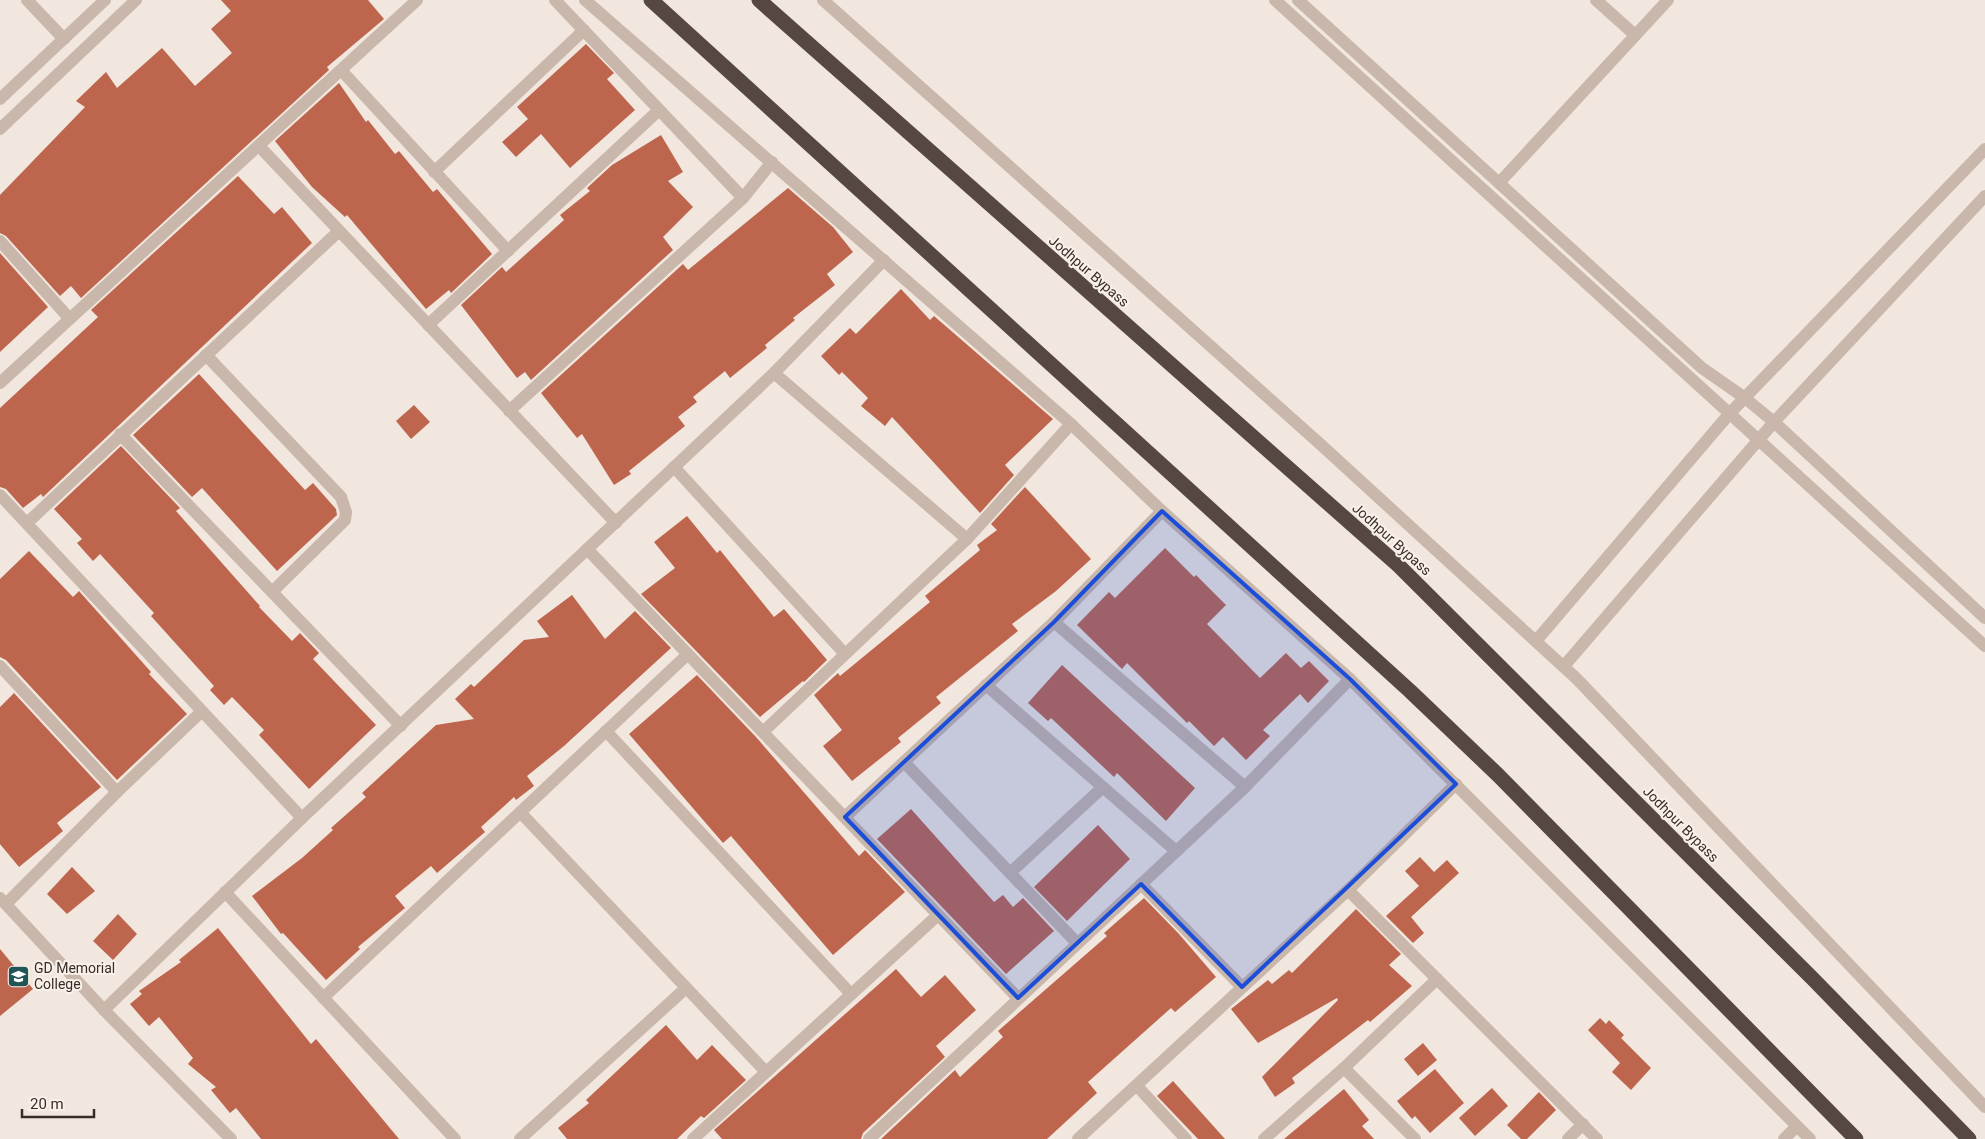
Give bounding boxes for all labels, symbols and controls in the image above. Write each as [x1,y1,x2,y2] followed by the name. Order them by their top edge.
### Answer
[1046,232,1132,310] street label: Jodhpur Bypass
[1349,499,1435,579] street label: Jodhpur Bypass
[1640,783,1722,865] street label: Jodhpur Bypass
[34,960,115,992] place label: GD Memorial College
[6,964,30,988] school or university icon: GD Memorial College
[22,1086,95,1118] scale bar
[30,1095,64,1113] text: 20 m

